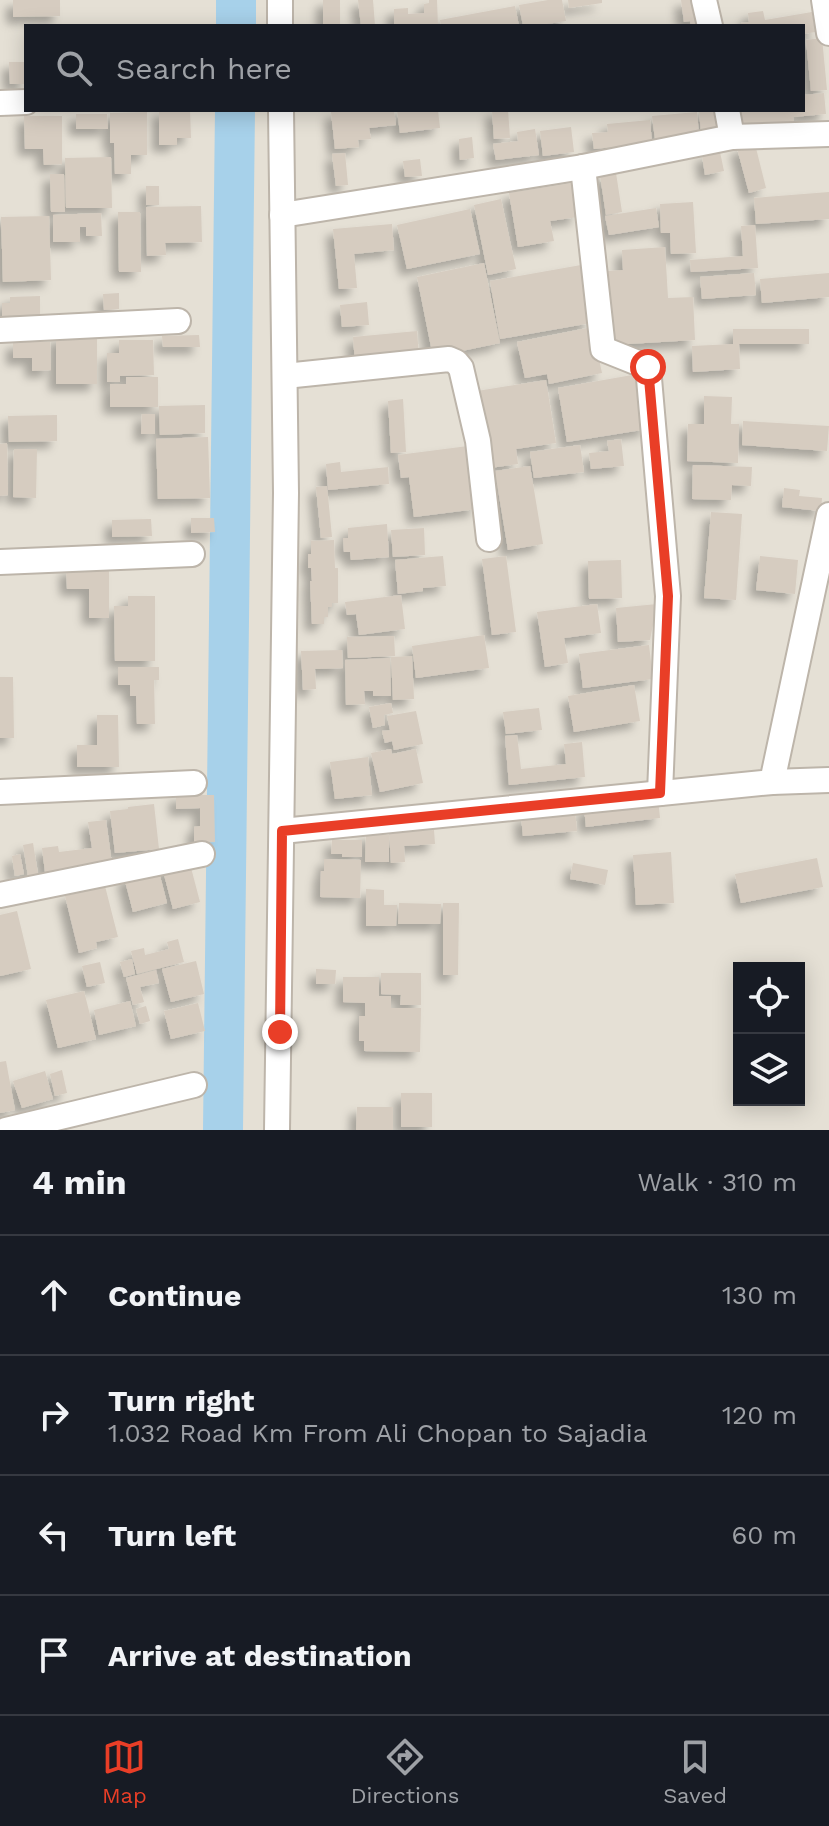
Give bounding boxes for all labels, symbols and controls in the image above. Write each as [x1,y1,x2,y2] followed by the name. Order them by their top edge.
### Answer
[24,24,805,112] search box
[52,46,96,90] icon: search
[116,51,292,86] text: Search here
[630,349,666,385] route start
[733,962,805,1106] map controls
[733,962,805,1034] button: locate
[262,1014,298,1050] route end
[733,1034,805,1106] button: layers
[32,1162,127,1202] text: 4 min
[637,1167,797,1197] text: Walk · 310 m
[32,1273,76,1317] icon: ahead
[108,1278,241,1313] text: Continue
[722,1280,797,1310] text: 130 m
[108,1383,254,1418] text: Turn right
[32,1393,76,1437] icon: right
[722,1400,797,1430] text: 120 m
[108,1418,647,1448] text: 1.032 Road Km From Ali Chopan to Sajadia
[32,1513,76,1557] icon: left
[108,1518,236,1553] text: Turn left
[731,1520,797,1550] text: 60 m
[32,1633,76,1677] icon: arrive
[108,1638,412,1673] text: Arrive at destination
[102,1735,147,1808] tab: Map
[351,1735,459,1808] tab: Directions
[663,1735,727,1808] tab: Saved

